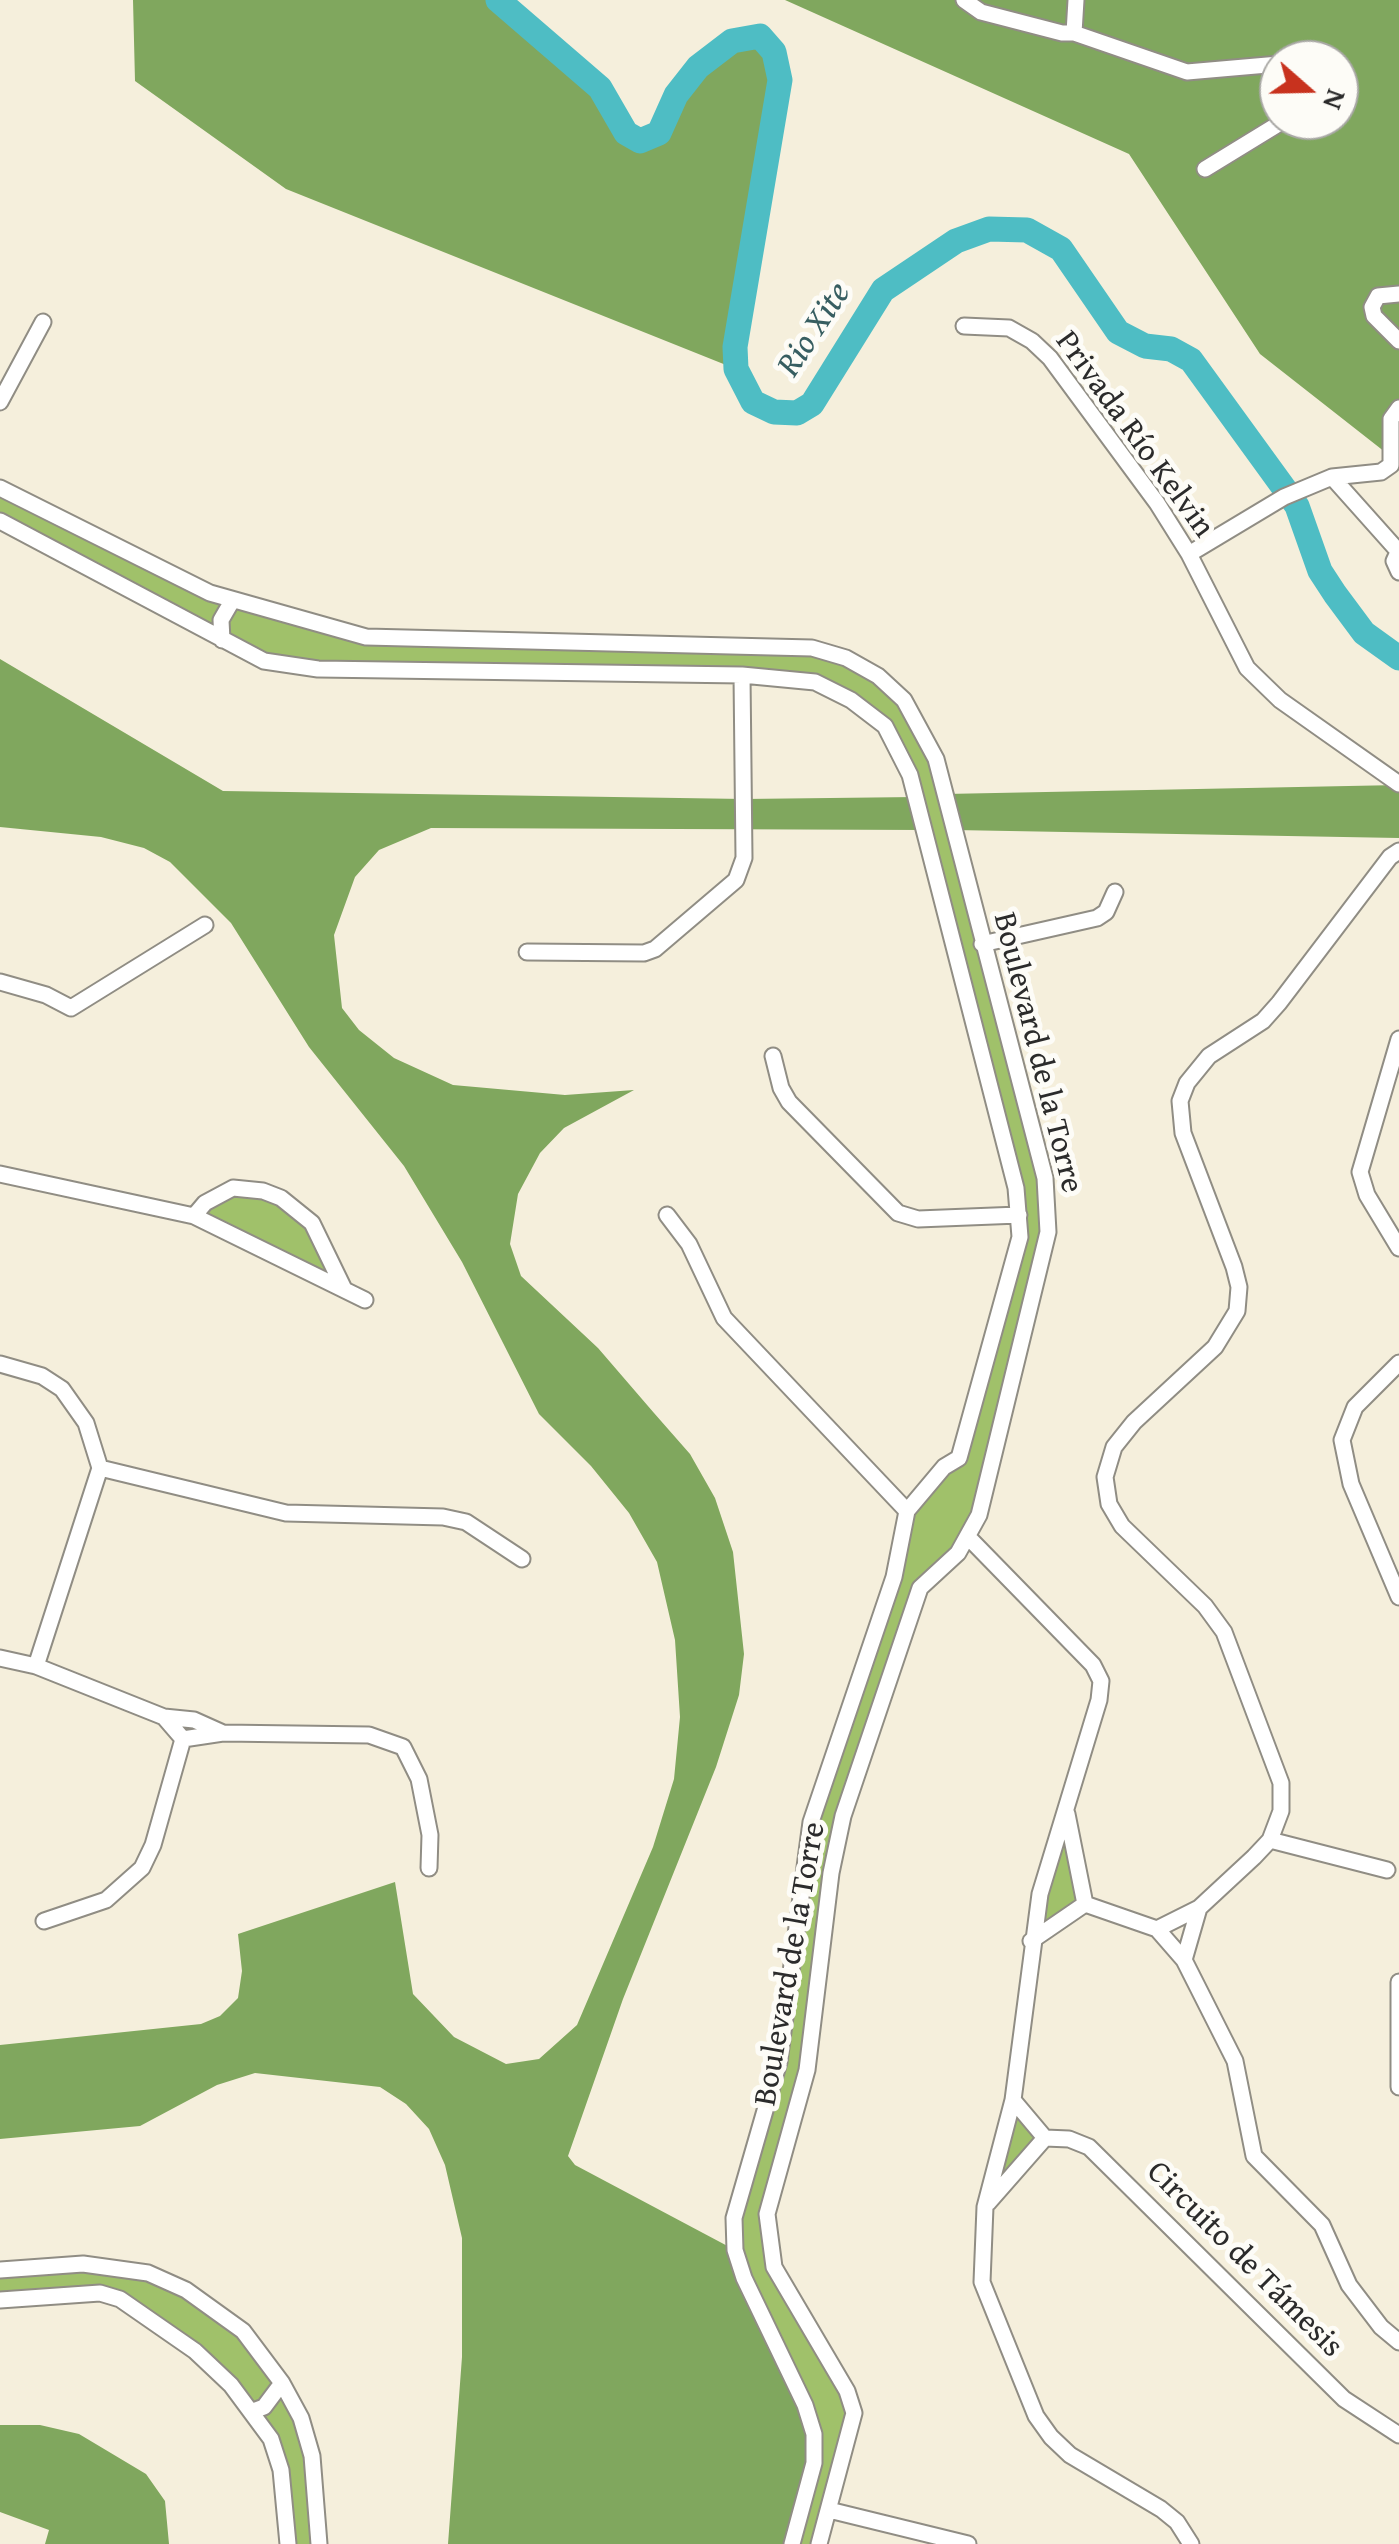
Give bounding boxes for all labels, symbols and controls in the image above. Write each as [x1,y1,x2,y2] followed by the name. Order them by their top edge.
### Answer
[1259,40,1359,140] north arrow
[1313,84,1358,116] text: N
[769,275,861,385] water label: Rio Xite
[1046,324,1222,546] street label: Privada Río Kelvin
[984,909,1090,1197] street label: Boulevard de la Torre
[747,1819,835,2109] street label: Boulevard de la Torre
[1138,2154,1350,2366] street label: Circuito de Támesis

